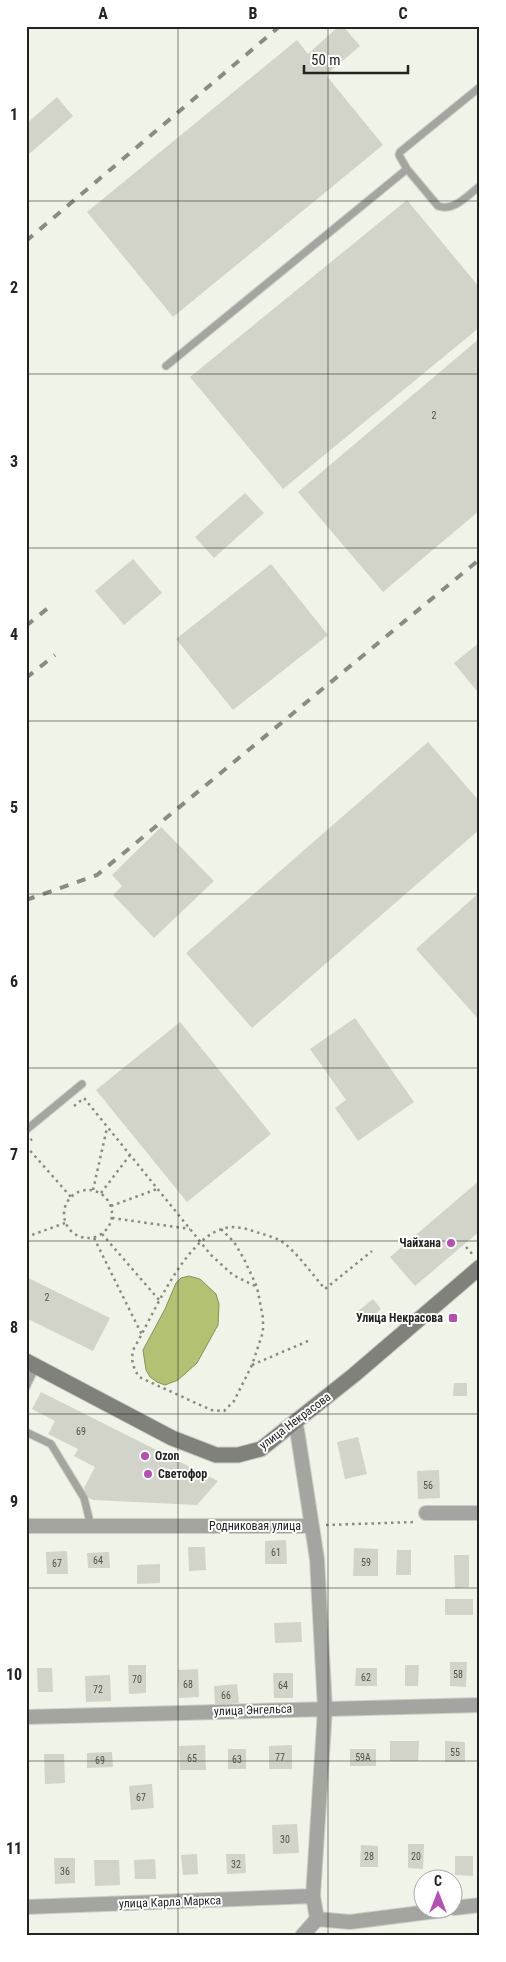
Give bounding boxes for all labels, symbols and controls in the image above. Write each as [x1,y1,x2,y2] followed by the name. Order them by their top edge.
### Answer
[98,4,108,23] text: A
[249,4,258,23] text: B
[398,4,408,23] text: C
[304,42,407,74] scale bar
[311,51,341,69] text: 50 m
[10,105,18,124] text: 1
[10,278,18,297] text: 2
[432,410,437,421] house number: 2
[10,452,18,471] text: 3
[10,625,18,644] text: 4
[10,798,18,817] text: 5
[10,972,18,991] text: 6
[10,1145,18,1164] text: 7
[399,1236,441,1250] place label: Чайхана
[445,1237,457,1249] marker: Чайхана
[45,1292,50,1303] house number: 2
[356,1311,443,1325] place label: Улица Некрасова
[447,1312,459,1324] marker: Улица Некрасова
[10,1318,18,1337] text: 8
[257,1389,334,1452] street label: улица Некрасова
[76,1426,86,1437] house number: 69
[155,1449,180,1463] place label: Ozon
[139,1450,151,1462] marker: Ozon
[158,1467,207,1481] place label: Светофор
[142,1468,154,1480] marker: Светофор
[423,1480,433,1491] house number: 56
[10,1492,18,1511] text: 9
[209,1519,301,1533] street label: Родниковая улица
[271,1547,281,1558] house number: 61
[93,1555,103,1566] house number: 64
[361,1557,371,1568] house number: 59
[52,1558,62,1569] house number: 67
[6,1665,22,1684] text: 10
[453,1669,463,1680] house number: 58
[361,1672,371,1683] house number: 62
[132,1674,142,1685] house number: 70
[183,1679,193,1690] house number: 68
[278,1680,288,1691] house number: 64
[93,1684,103,1695] house number: 72
[221,1690,231,1701] house number: 66
[214,1702,293,1718] street label: улица Энгельса
[450,1747,460,1758] house number: 55
[275,1752,285,1763] house number: 77
[355,1752,371,1763] house number: 59А
[187,1753,197,1764] house number: 65
[232,1754,242,1765] house number: 63
[95,1755,105,1766] house number: 69
[136,1792,146,1803] house number: 67
[280,1834,290,1845] house number: 30
[6,1839,22,1858] text: 11
[364,1851,374,1862] house number: 28
[411,1851,421,1862] house number: 20
[231,1859,241,1870] house number: 32
[60,1866,70,1877] house number: 36
[414,1870,464,1920] north arrow
[434,1873,442,1889] text: С
[119,1893,222,1911] street label: улица Карла Маркса

